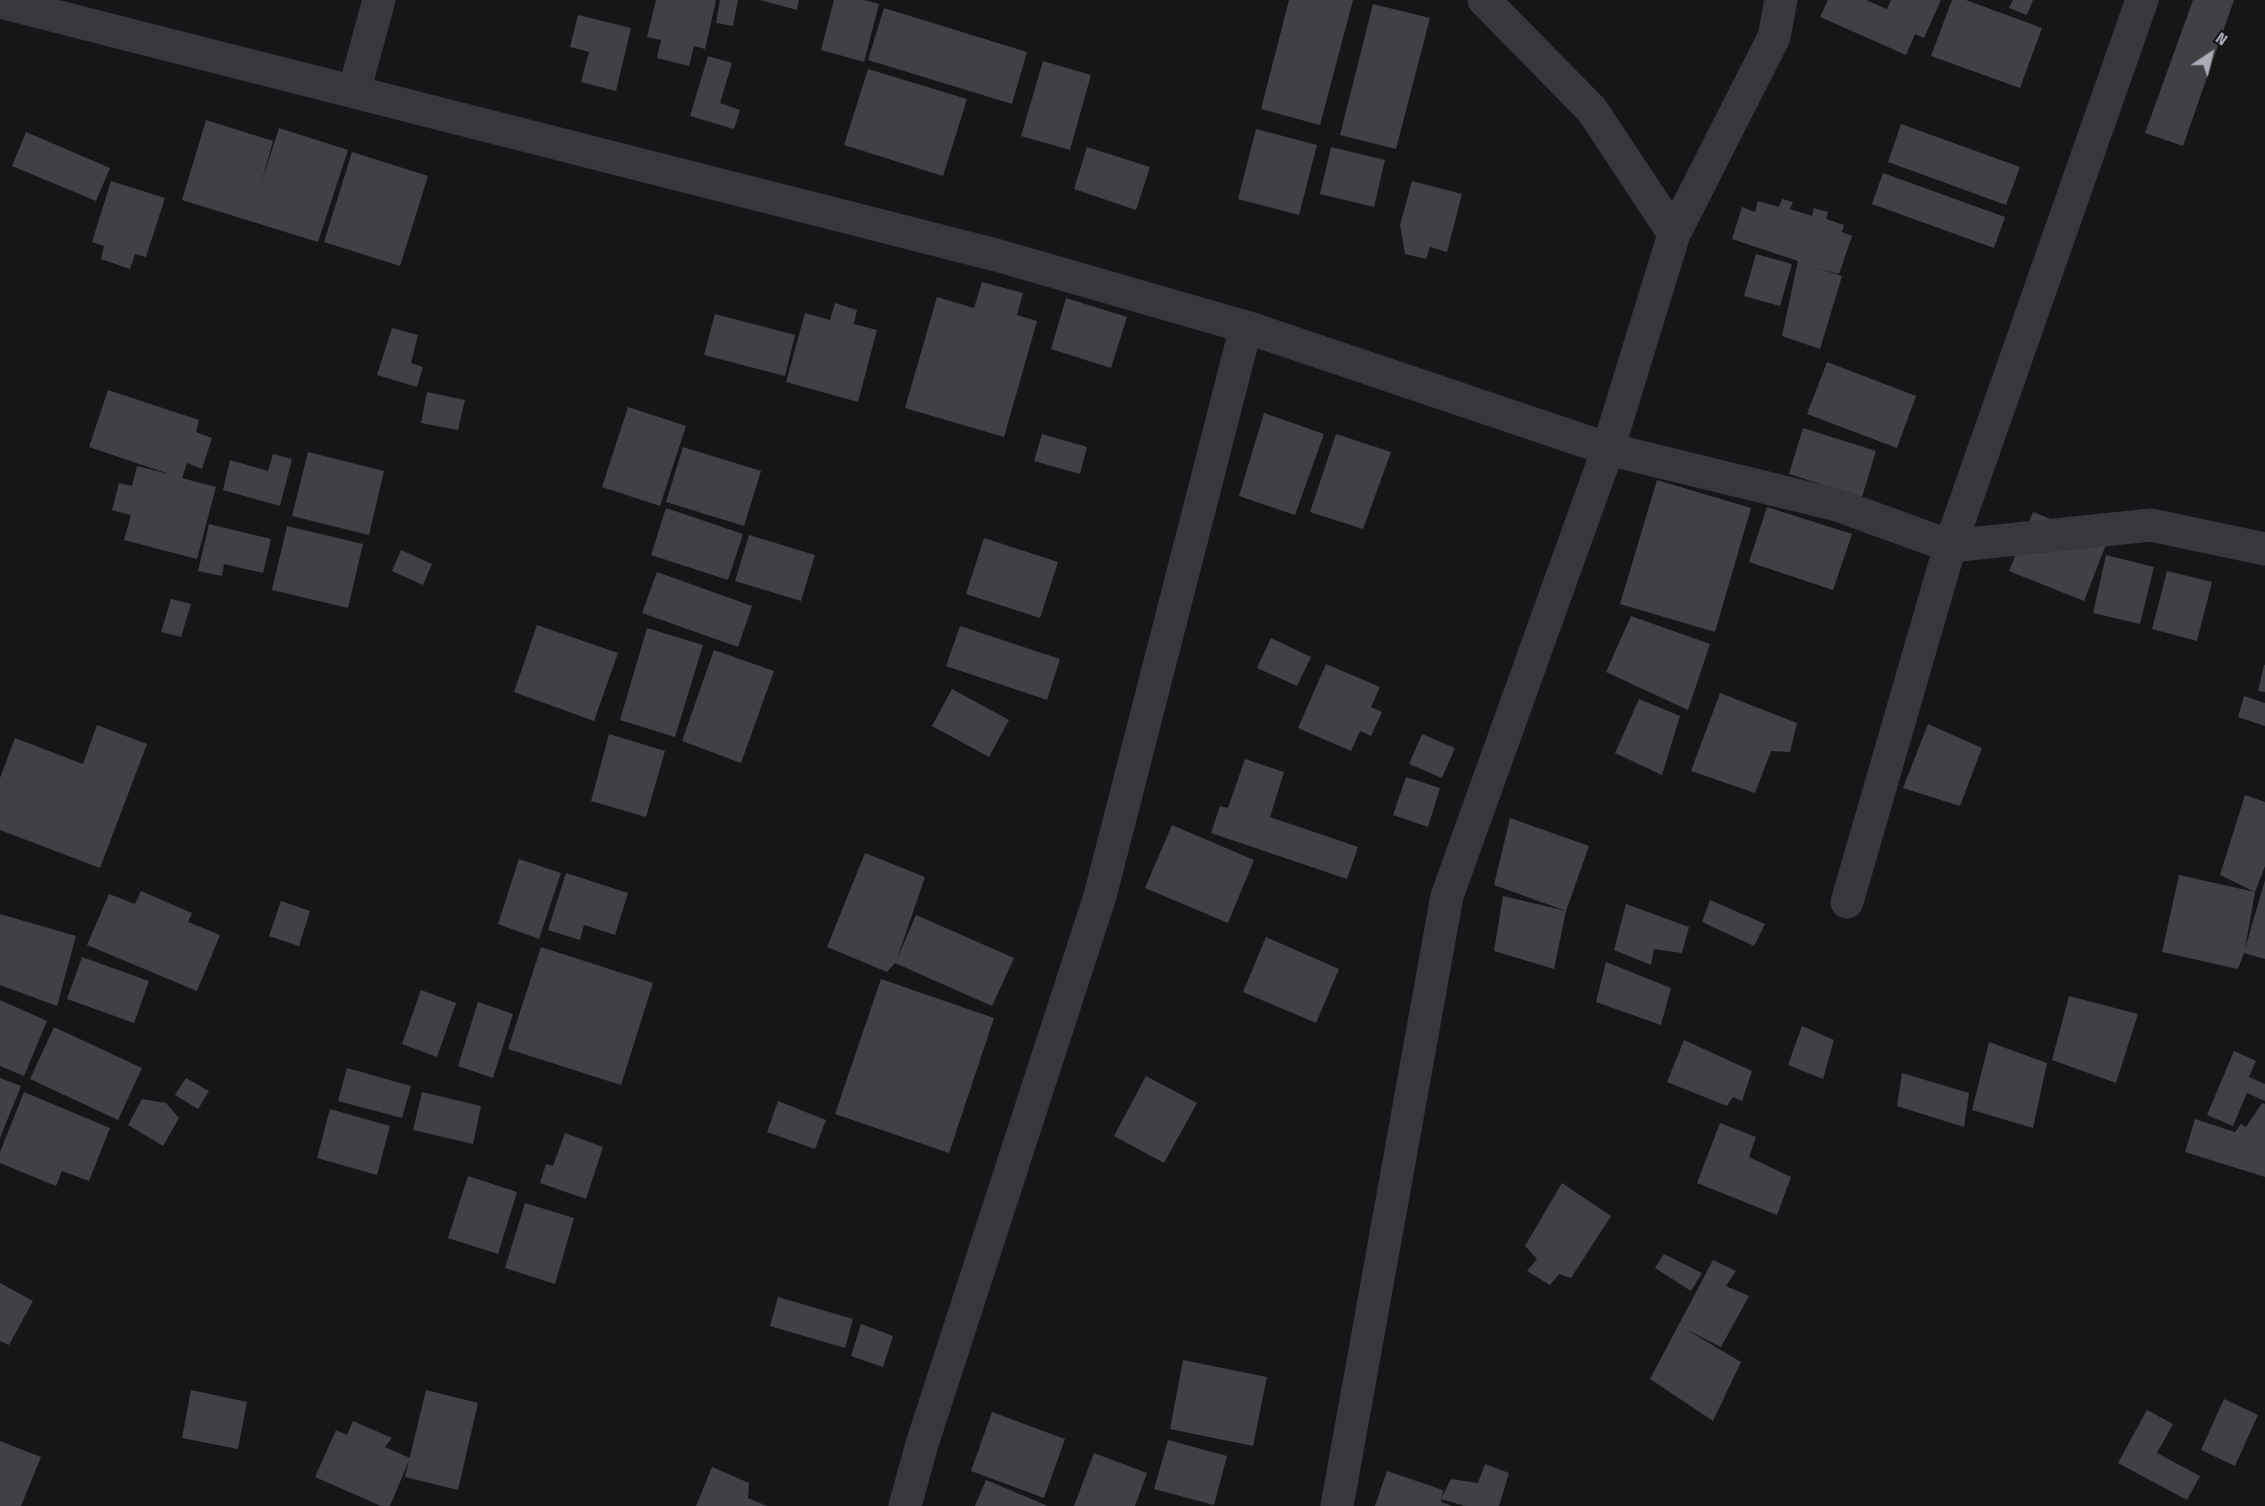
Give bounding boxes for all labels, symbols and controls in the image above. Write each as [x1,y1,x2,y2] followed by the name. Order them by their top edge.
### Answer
[2181,24,2241,84] north arrow
[2212,28,2231,49] text: N

